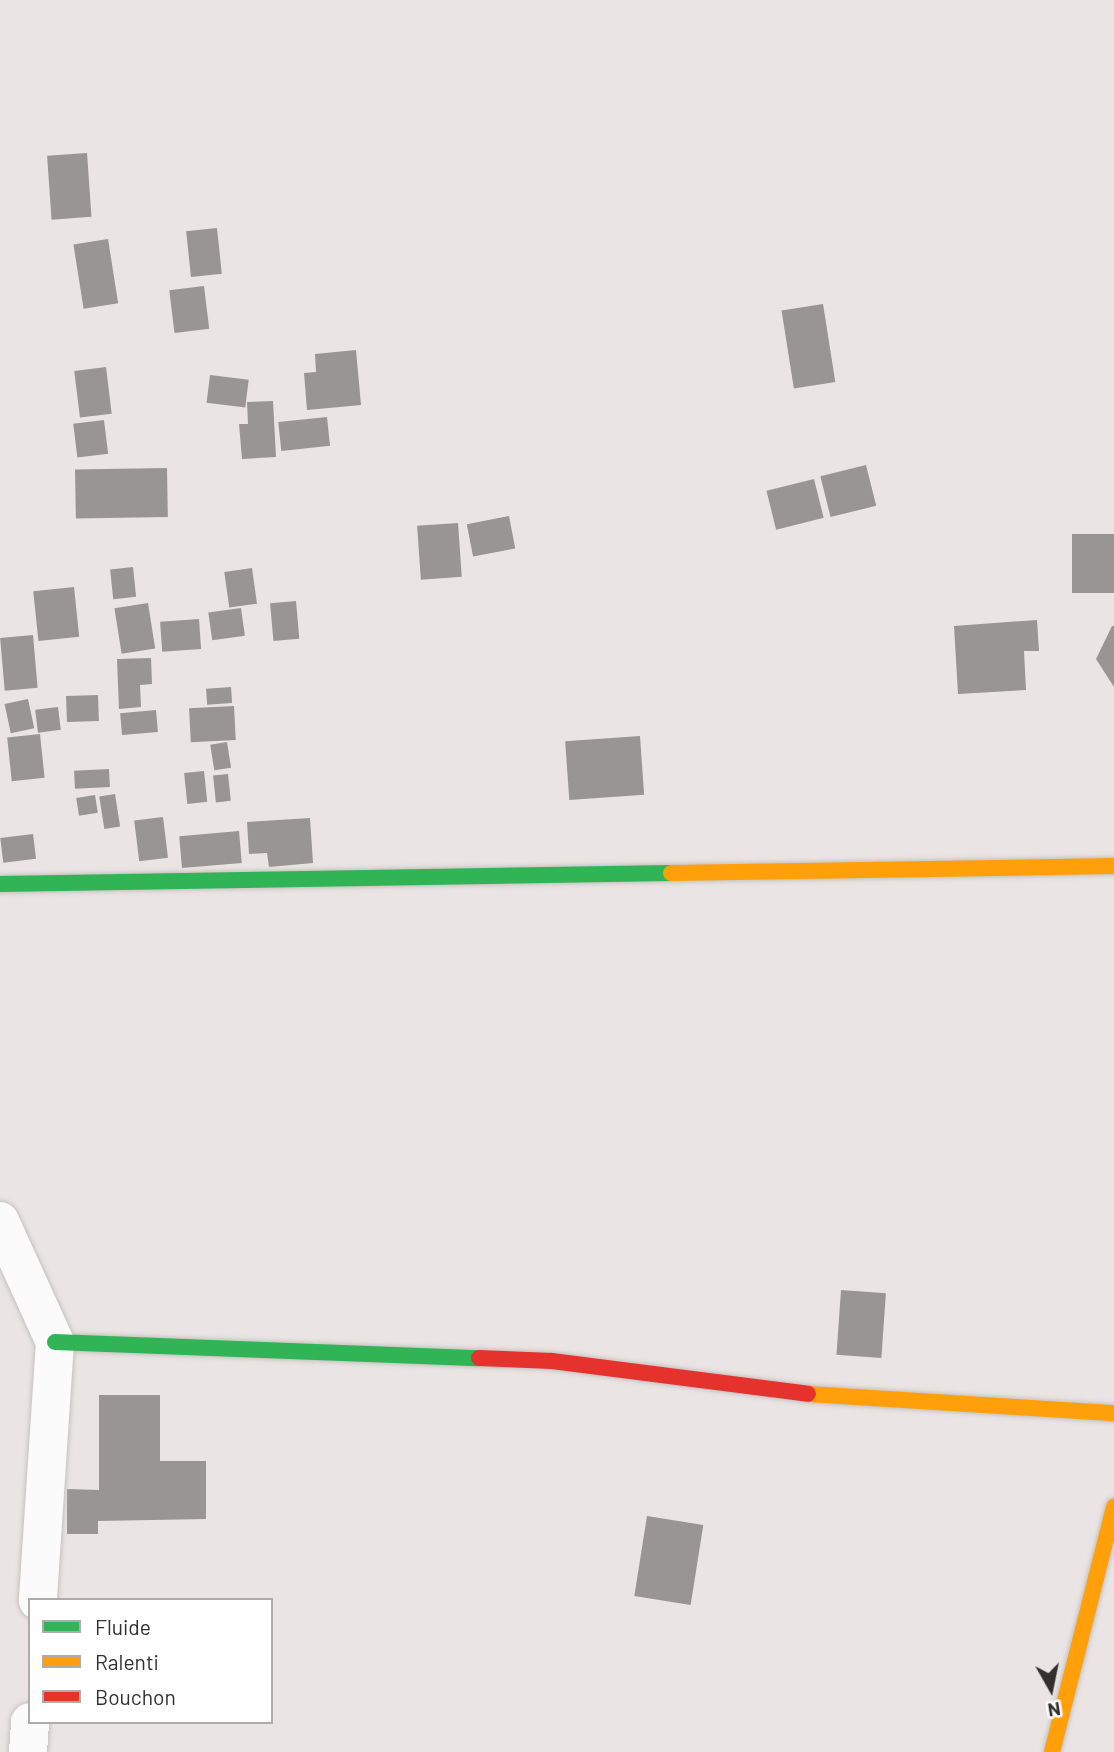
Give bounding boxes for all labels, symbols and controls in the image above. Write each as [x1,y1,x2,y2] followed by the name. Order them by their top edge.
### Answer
[28,1598,273,1724] legend
[95,1614,151,1639] text: Fluide
[95,1649,159,1674] text: Ralenti
[1016,1654,1086,1724] north arrow
[95,1684,176,1709] text: Bouchon
[1046,1698,1062,1723] text: N

